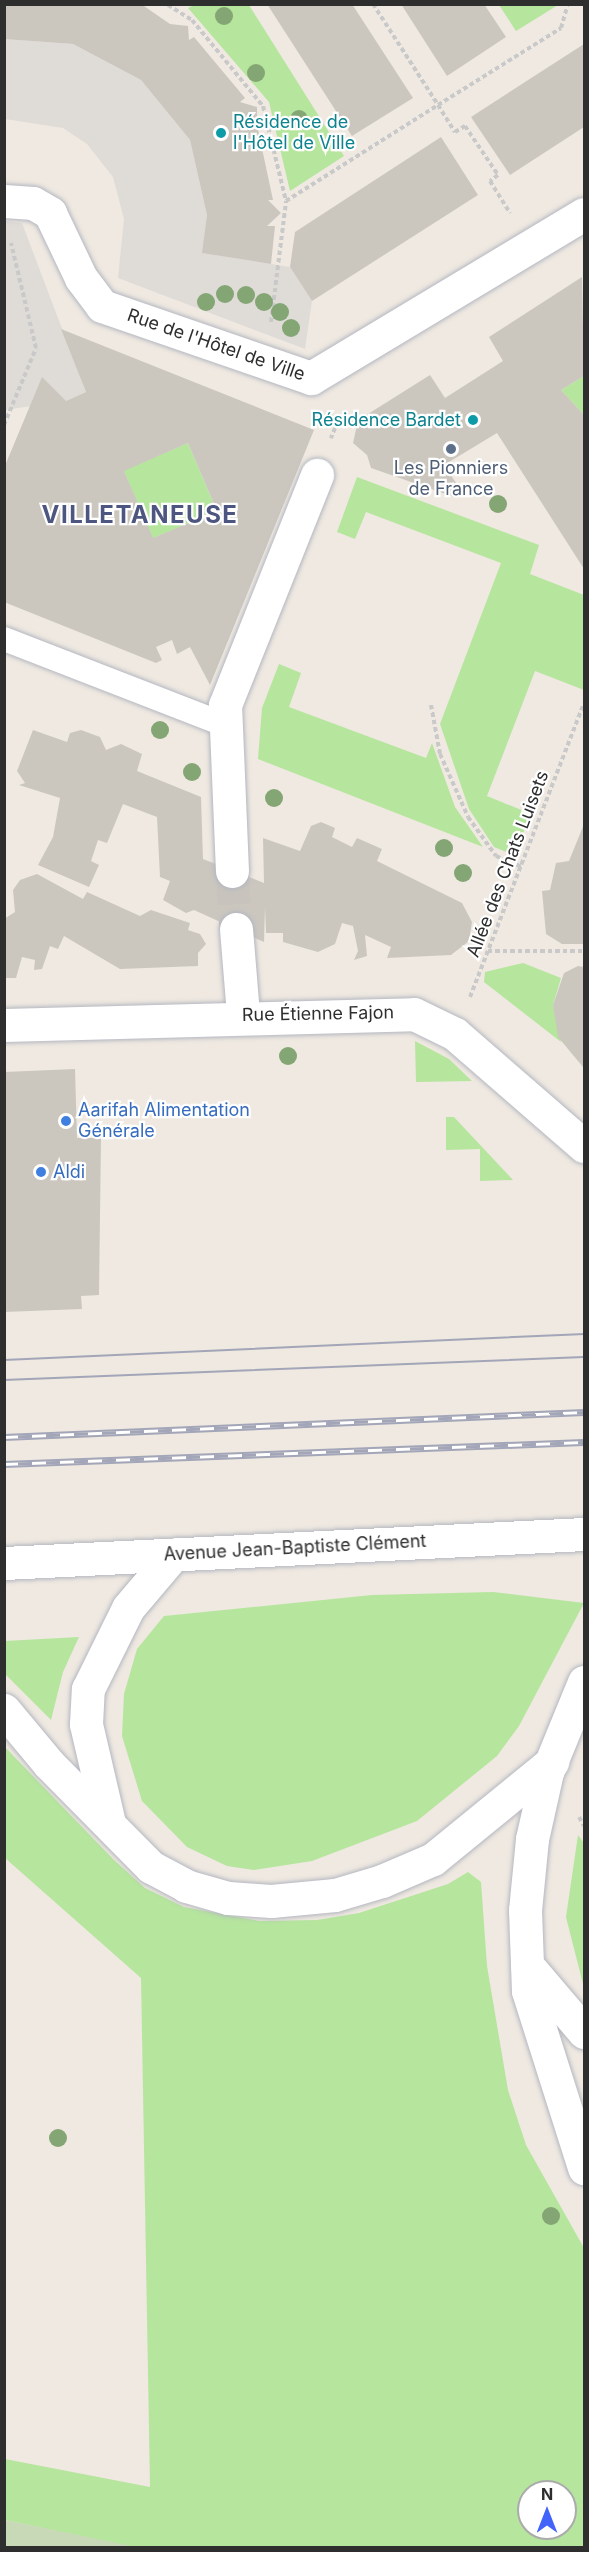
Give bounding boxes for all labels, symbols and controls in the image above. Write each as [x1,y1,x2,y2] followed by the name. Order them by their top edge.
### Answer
[233,112,355,154] place label: Résidence de l'Hôtel de Ville
[214,126,228,140] marker: Résidence de l'Hôtel de Ville
[124,304,308,386] street label: Rue de l'Hôtel de Ville
[312,409,461,431] place label: Résidence Bardet
[466,413,480,427] marker: Résidence Bardet
[444,442,458,456] marker: Les Pionniers de France
[394,458,508,500] place label: Les Pionniers de France
[42,501,238,529] district label: VILLETANEUSE
[462,768,554,960] street label: Allée des Chats Luisets
[242,1002,394,1026] street label: Rue Étienne Fajon
[78,1100,250,1142] place label: Aarifah Alimentation Générale
[59,1114,73,1128] marker: Aarifah Alimentation Générale
[53,1161,85,1183] place label: Aldi
[34,1165,48,1179] marker: Aldi
[163,1530,427,1566] street label: Avenue Jean-Baptiste Clément
[517,2480,577,2540] north arrow
[541,2484,553,2504] text: N

